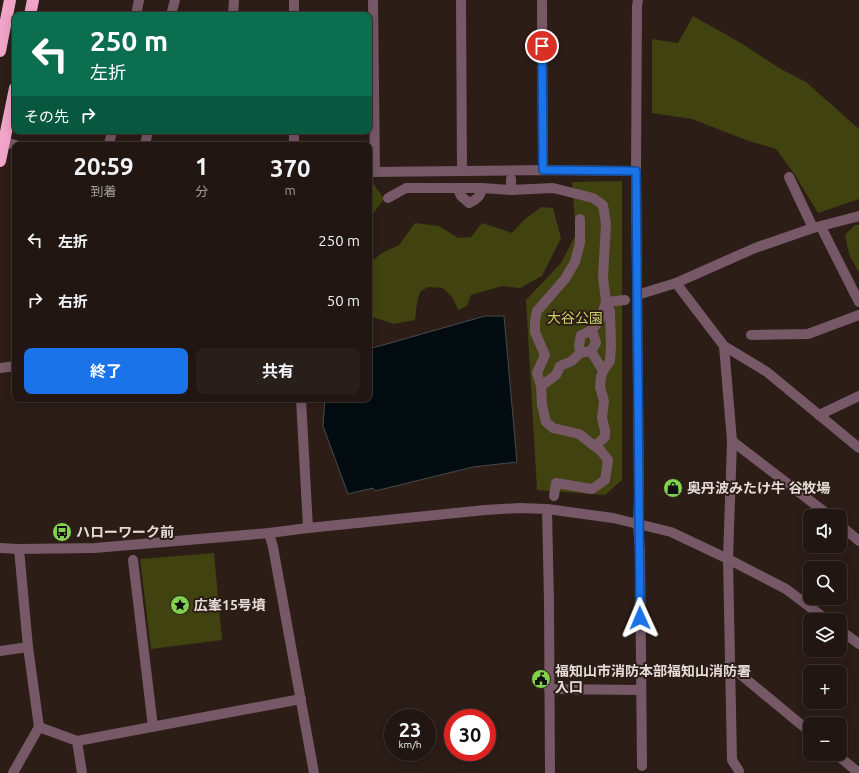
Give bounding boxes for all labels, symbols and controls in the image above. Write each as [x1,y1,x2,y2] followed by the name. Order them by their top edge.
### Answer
[90,25,168,56] text: 250 m
[24,28,76,80] icon: left
[525,29,559,63] pin
[531,35,553,57] icon: arrive
[90,62,126,82] text: 左折
[77,104,99,126] icon: right
[24,108,69,125] text: その先
[73,153,134,180] text: 20:59
[195,153,208,180] text: 1
[270,155,311,182] text: 370
[285,183,296,197] text: m
[90,184,116,198] text: 到着
[195,184,208,198] text: 分
[24,229,46,251] icon: left
[318,232,360,249] text: 250 m
[58,233,88,250] text: 左折
[24,289,46,311] icon: right
[327,292,360,309] text: 50 m
[58,293,88,310] text: 右折
[547,310,603,326] park label: 大谷公園
[24,348,188,394] button: 終了
[196,348,360,394] button: 共有
[662,477,684,499] shop icon: 奥丹波みたけ牛 谷牧場
[687,480,830,496] place label: 奥丹波みたけ牛 谷牧場
[803,509,847,761] map controls
[803,509,847,553] button: sound
[51,521,73,543] bus stop icon: ハローワーク前
[76,524,174,540] place label: ハローワーク前
[803,561,847,605] button: search
[169,594,191,616] place icon: 広峯15号墳
[194,597,266,613] place label: 広峯15号墳
[619,597,661,639] position arrow
[803,613,847,657] button: layers
[555,663,751,695] place label: 福知山市消防本部福知山消防署 入口
[803,665,847,709] button: +
[530,668,552,690] public building icon: 福知山市消防本部福知山消防署 入口
[444,709,496,761] speed limit sign: 30
[803,717,847,761] button: −
[399,718,421,741] text: 23
[398,739,422,750] text: km/h

